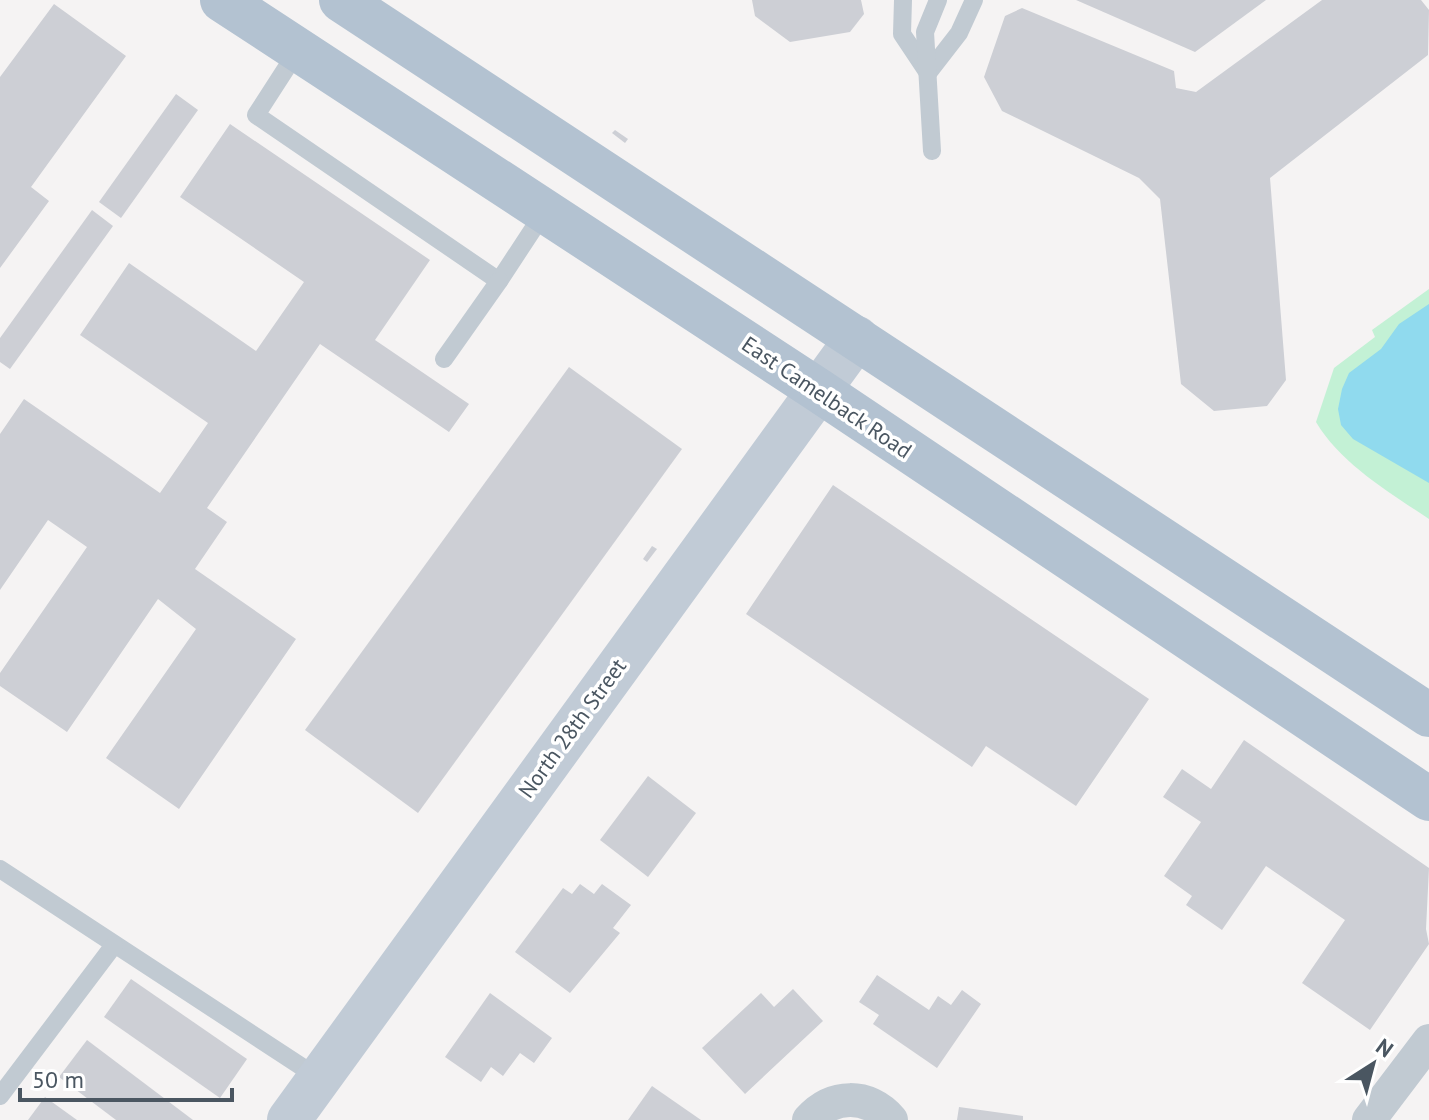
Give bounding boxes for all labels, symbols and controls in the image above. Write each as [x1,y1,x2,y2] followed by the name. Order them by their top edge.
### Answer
[737,330,917,464] street label: East Camelback Road
[512,652,632,803] street label: North 28th Street
[1333,1024,1413,1104] north arrow
[1371,1032,1399,1063] text: N
[20,1052,232,1102] scale bar
[32,1064,84,1095] text: 50 m

